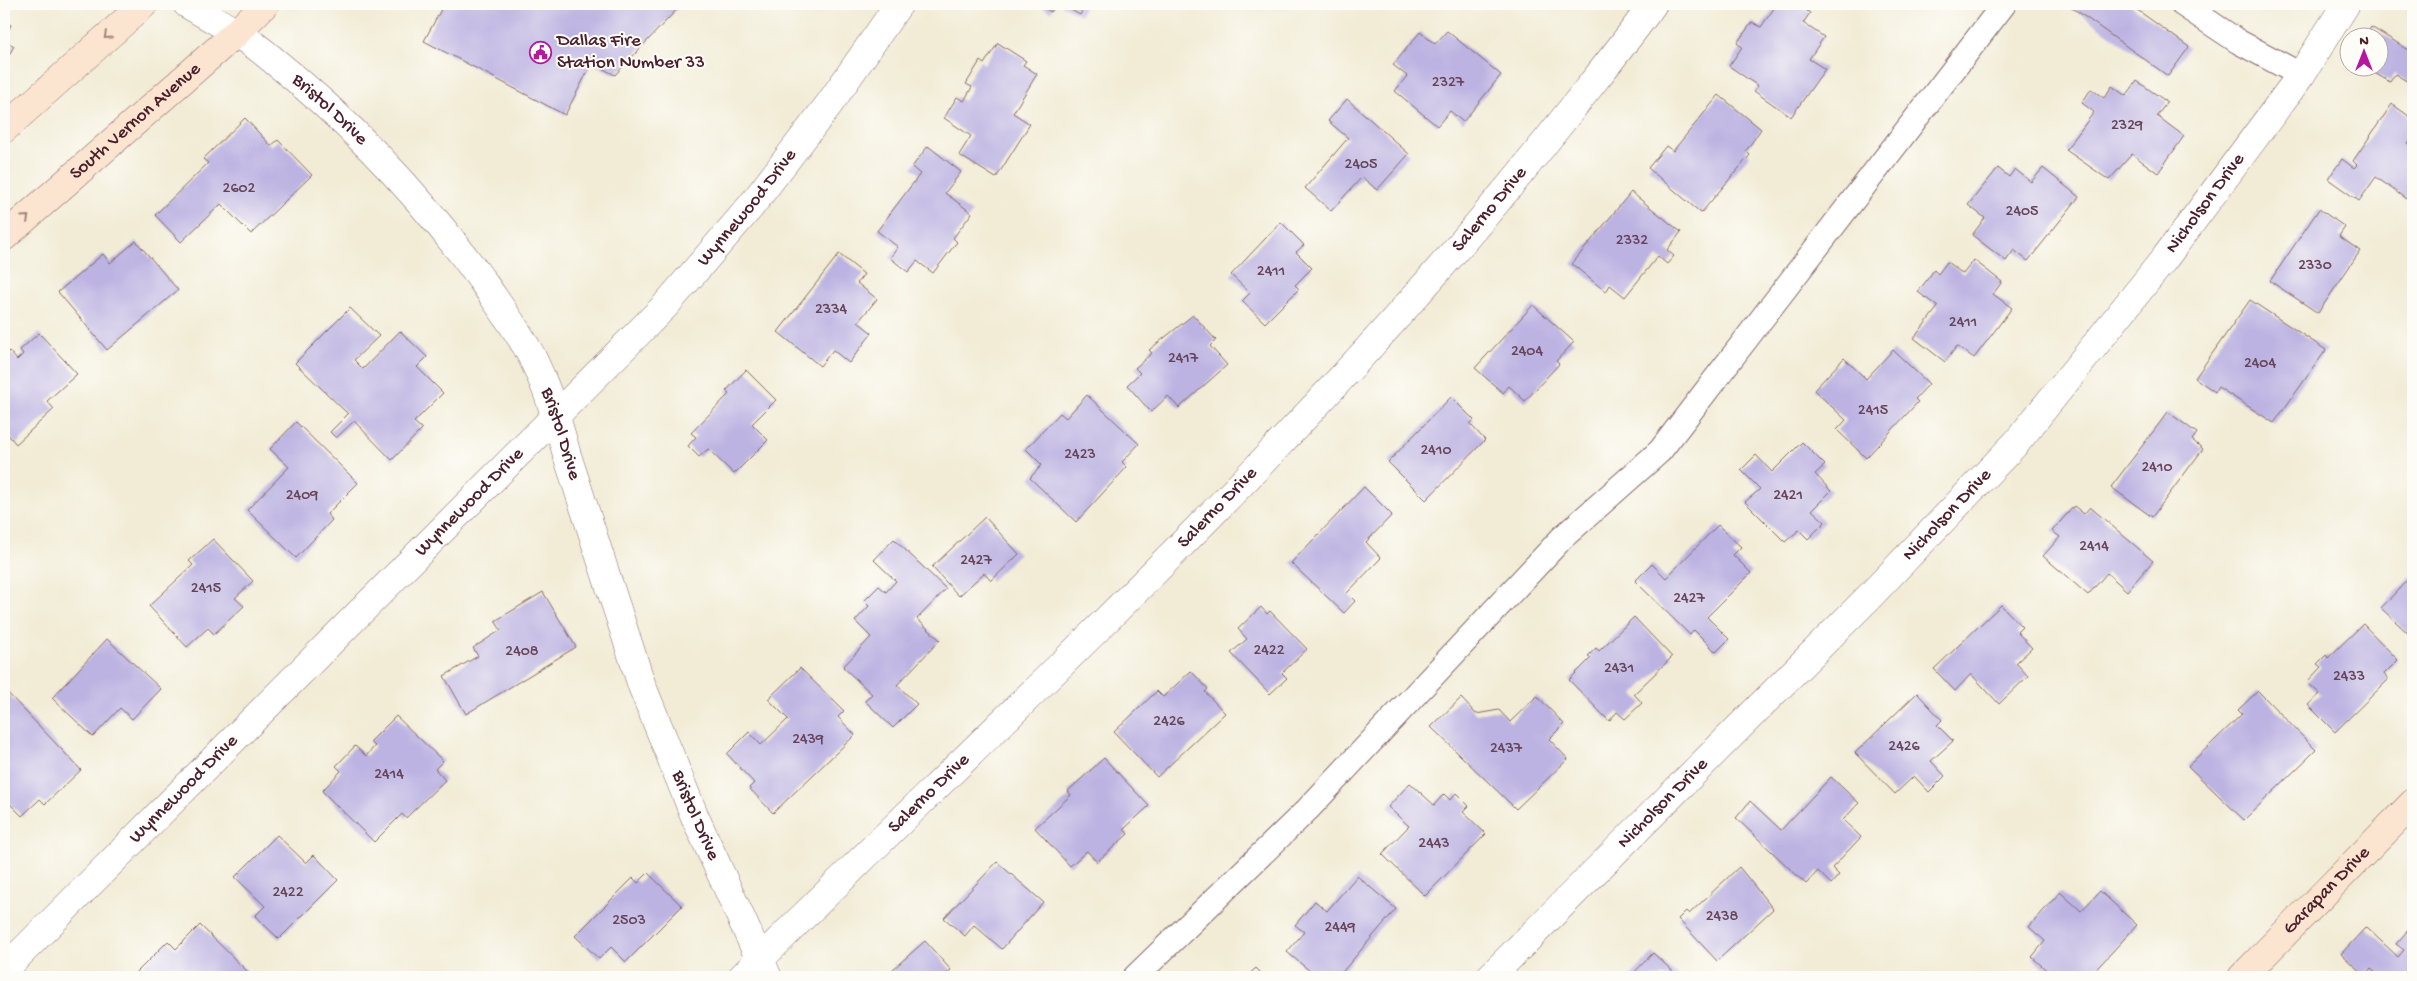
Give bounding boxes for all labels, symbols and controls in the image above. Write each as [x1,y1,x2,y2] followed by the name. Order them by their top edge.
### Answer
[2340,28,2390,78] north arrow
[104,30,113,39] one-way arrow
[555,30,705,75] place label: Dallas Fire Station Number 33
[2359,33,2369,50] text: N
[529,40,553,64] public building icon: Dallas Fire Station Number 33
[65,58,206,185] street label: South Vernon Avenue
[286,68,373,151] street label: Bristol Drive
[1432,74,1465,93] house number: 2327
[2111,117,2143,136] house number: 2329
[693,144,802,271] street label: Wynnewood Drive
[2161,149,2250,258] street label: Nicholson Drive
[1345,156,1377,175] house number: 2405
[1447,162,1533,257] street label: Salerno Drive
[223,180,256,199] house number: 2602
[2006,203,2038,222] house number: 2405
[20,215,29,224] one-way arrow
[1616,232,1648,251] house number: 2332
[2298,257,2332,276] house number: 2330
[1257,263,1285,282] house number: 2411
[815,301,847,320] house number: 2334
[1949,314,1977,333] house number: 2411
[1511,343,1543,362] house number: 2404
[1168,350,1199,369] house number: 2417
[2244,355,2276,374] house number: 2404
[535,383,586,483] street label: Bristol Drive
[1858,402,1888,421] house number: 2415
[1421,442,1451,461] house number: 2410
[410,443,529,562] street label: Wynnewood Drive
[1064,446,1096,465] house number: 2423
[2142,459,2172,478] house number: 2410
[1173,462,1263,553] street label: Salerno Drive
[1898,464,1997,566] street label: Nicholson Drive
[286,487,318,506] house number: 2409
[1773,487,1803,506] house number: 2421
[2079,538,2109,557] house number: 2414
[960,552,992,571] house number: 2427
[191,580,221,599] house number: 2415
[1673,590,1705,609] house number: 2427
[1253,642,1285,661] house number: 2422
[505,643,539,662] house number: 2408
[1604,660,1634,679] house number: 2431
[2333,668,2365,687] house number: 2433
[1153,713,1186,732] house number: 2426
[125,730,243,849] street label: Wynnewood Drive
[792,731,824,750] house number: 2439
[1888,738,1921,757] house number: 2426
[1490,740,1523,759] house number: 2437
[884,749,975,839] street label: Salerno Drive
[1613,753,1713,854] street label: Nicholson Drive
[374,766,404,785] house number: 2414
[666,766,725,864] street label: Bristol Drive
[1418,835,1450,854] house number: 2443
[2278,842,2375,940] street label: Garapan Drive
[272,884,304,903] house number: 2422
[1706,908,1738,927] house number: 2438
[612,912,646,931] house number: 2503
[1325,919,1356,938] house number: 2449

